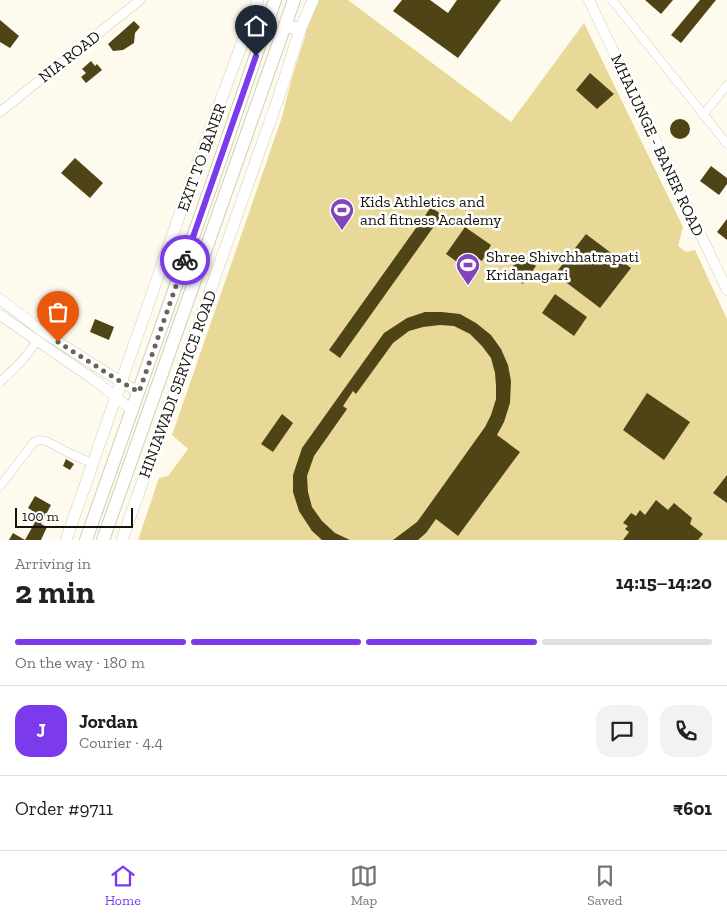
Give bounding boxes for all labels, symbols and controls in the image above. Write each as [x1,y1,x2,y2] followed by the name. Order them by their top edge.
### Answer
[235,5,277,56] pin
[242,12,270,40] icon: home
[35,26,104,86] street label: NIA ROAD
[607,51,708,239] street label: MHALUNGE - BANER ROAD
[173,100,230,214] street label: EXIT TO BANER
[360,192,502,229] place label: Kids Athletics and and fitness Academy
[329,197,355,231] sports icon: Kids Athletics and and fitness Academy
[160,235,210,285] courier
[171,246,199,274] icon: bike
[486,247,639,284] place label: Shree Shivchhatrapati Kridanagari
[455,252,481,286] sports icon: Shree Shivchhatrapati Kridanagari
[135,288,220,480] street label: HINJAWADI SERVICE ROAD
[37,291,79,342] pin
[44,298,72,326] icon: bag
[15,505,132,528] scale bar
[22,508,59,525] text: 100 m
[15,554,91,573] text: Arriving in
[616,571,712,594] text: 14:15–14:20
[15,573,95,611] text: 2 min
[15,653,145,672] text: On the way · 180 m
[596,705,648,757] button: chat
[660,705,712,757] button: phone
[79,710,138,733] text: Jordan
[36,719,46,742] text: J
[79,733,163,752] text: Courier · 4.4
[15,797,113,820] text: Order #9711
[673,797,712,820] text: ₹601
[105,862,141,909] tab: Home
[350,862,378,909] tab: Map
[587,862,622,909] tab: Saved

